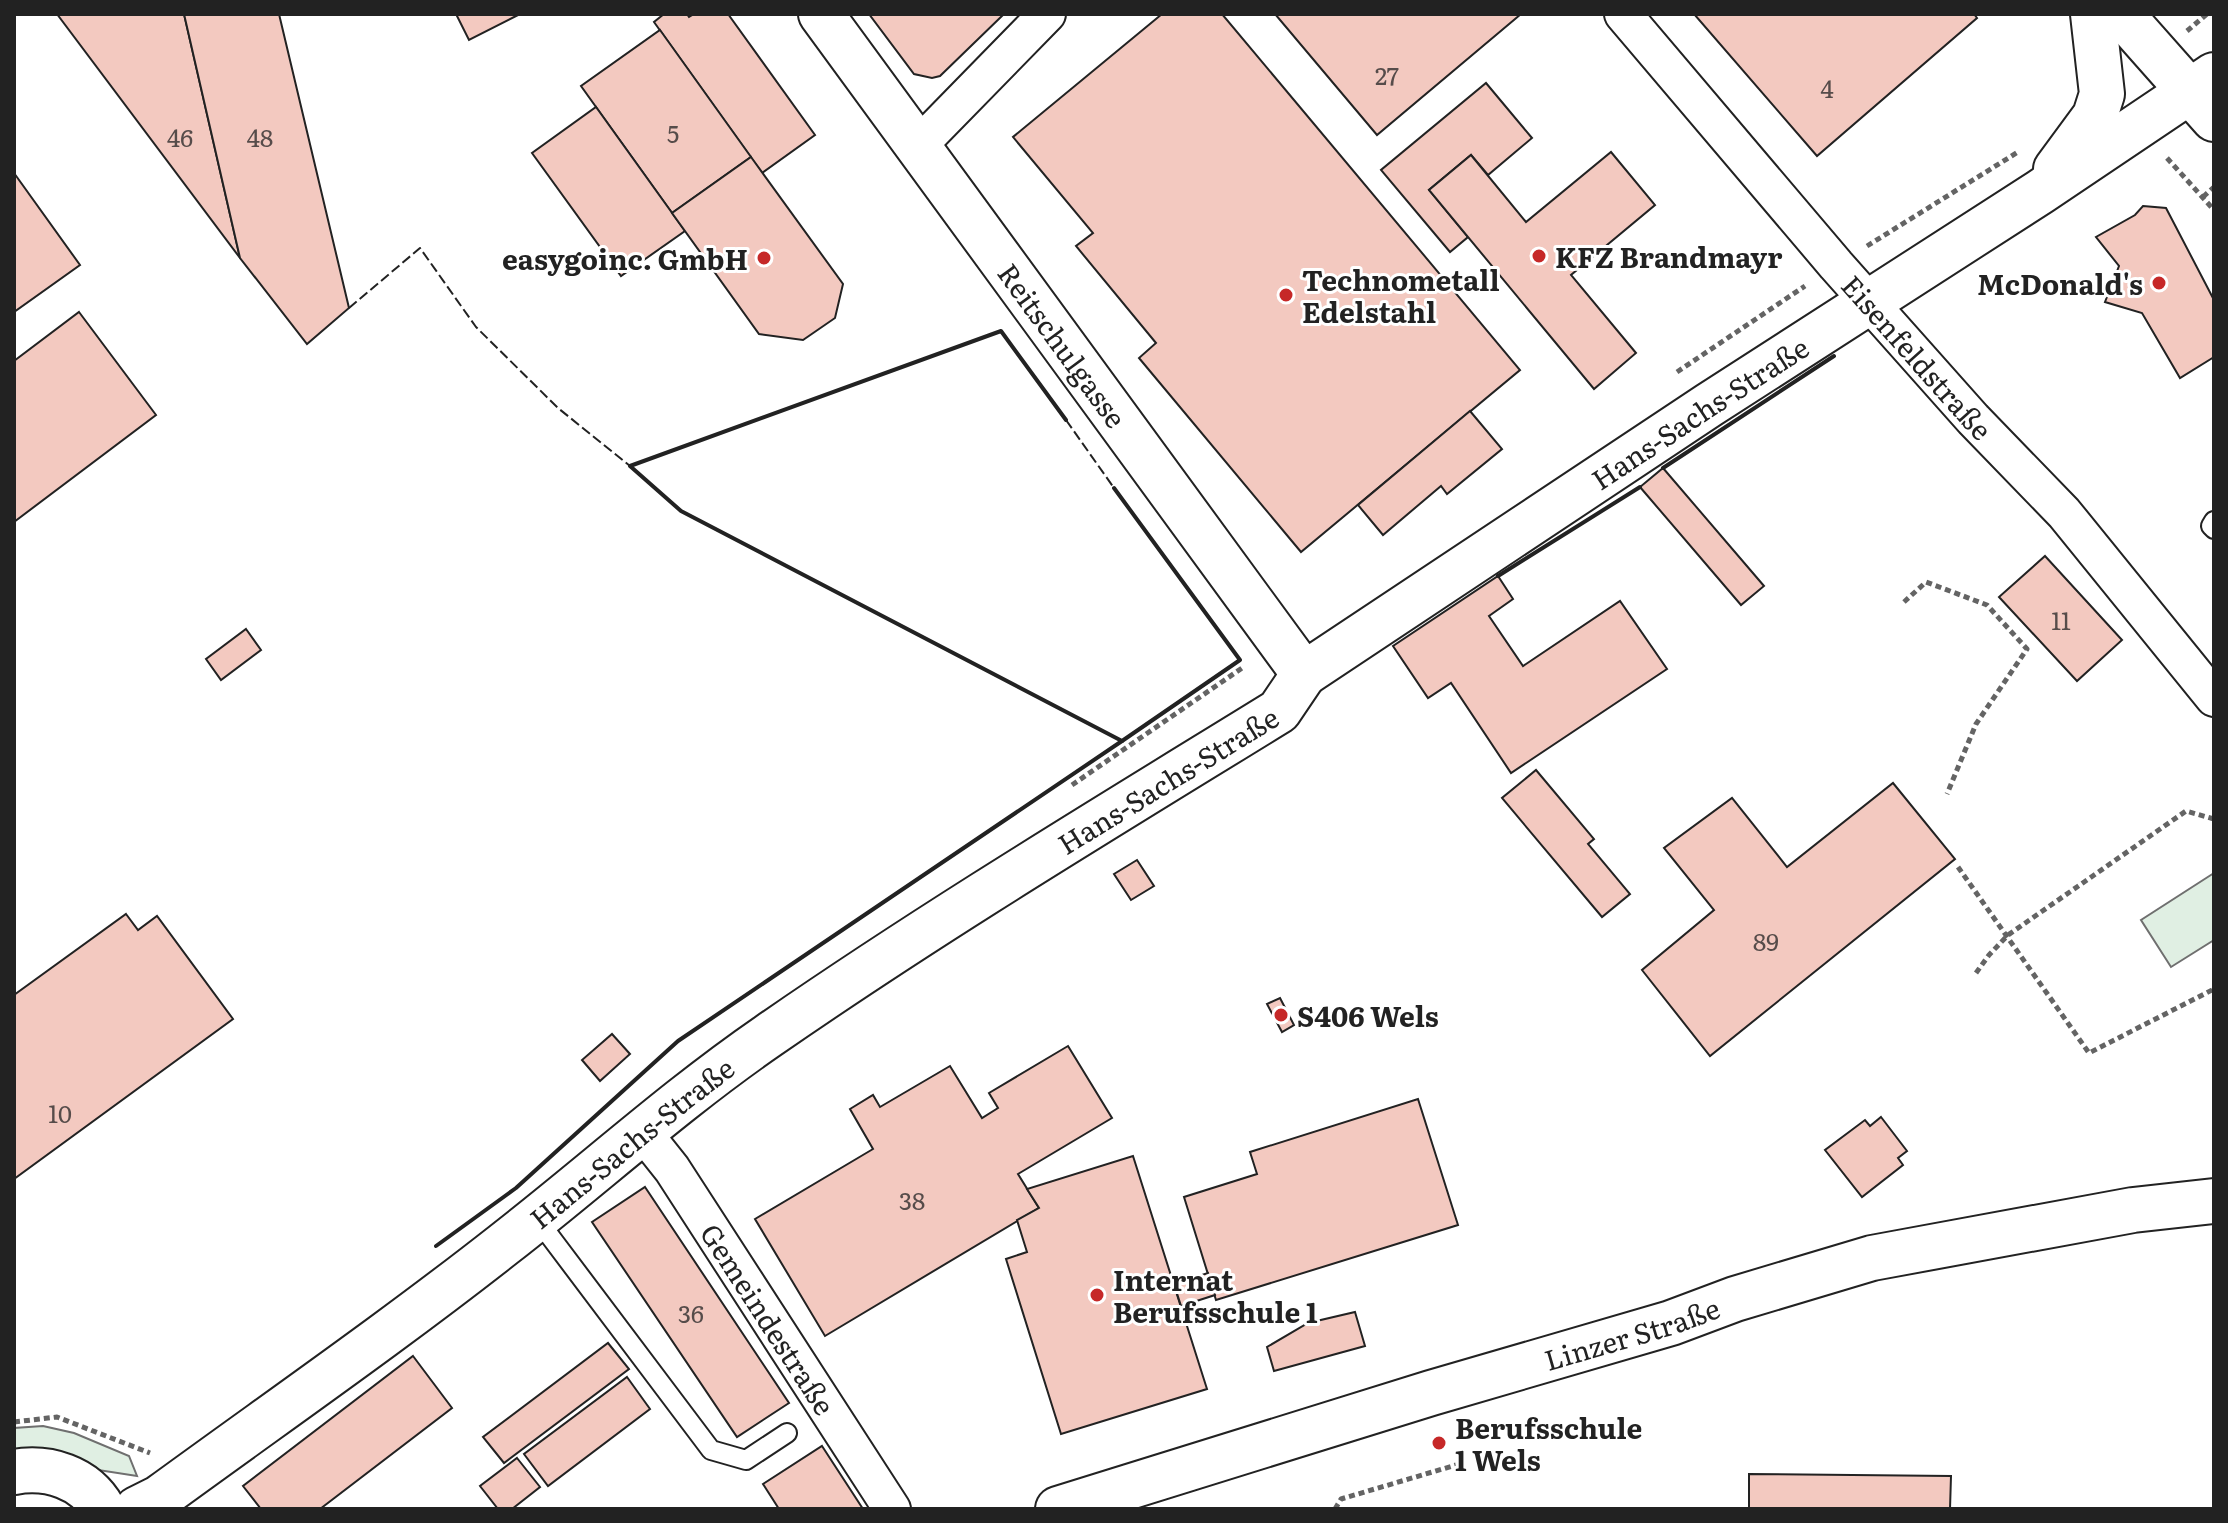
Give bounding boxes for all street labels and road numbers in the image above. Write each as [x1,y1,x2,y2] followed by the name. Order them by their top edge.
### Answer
[989,254,1138,436] street label: Reitschulgasse
[1833,265,2003,449] street label: Eisenfeldstraße
[1582,326,1816,499] street label: Hans-Sachs-Straße
[1049,696,1286,864] street label: Hans-Sachs-Straße
[520,1046,742,1238] street label: Hans-Sachs-Straße
[691,1215,846,1423] street label: Gemeindestraße
[1539,1286,1725,1380] street label: Linzer Straße

